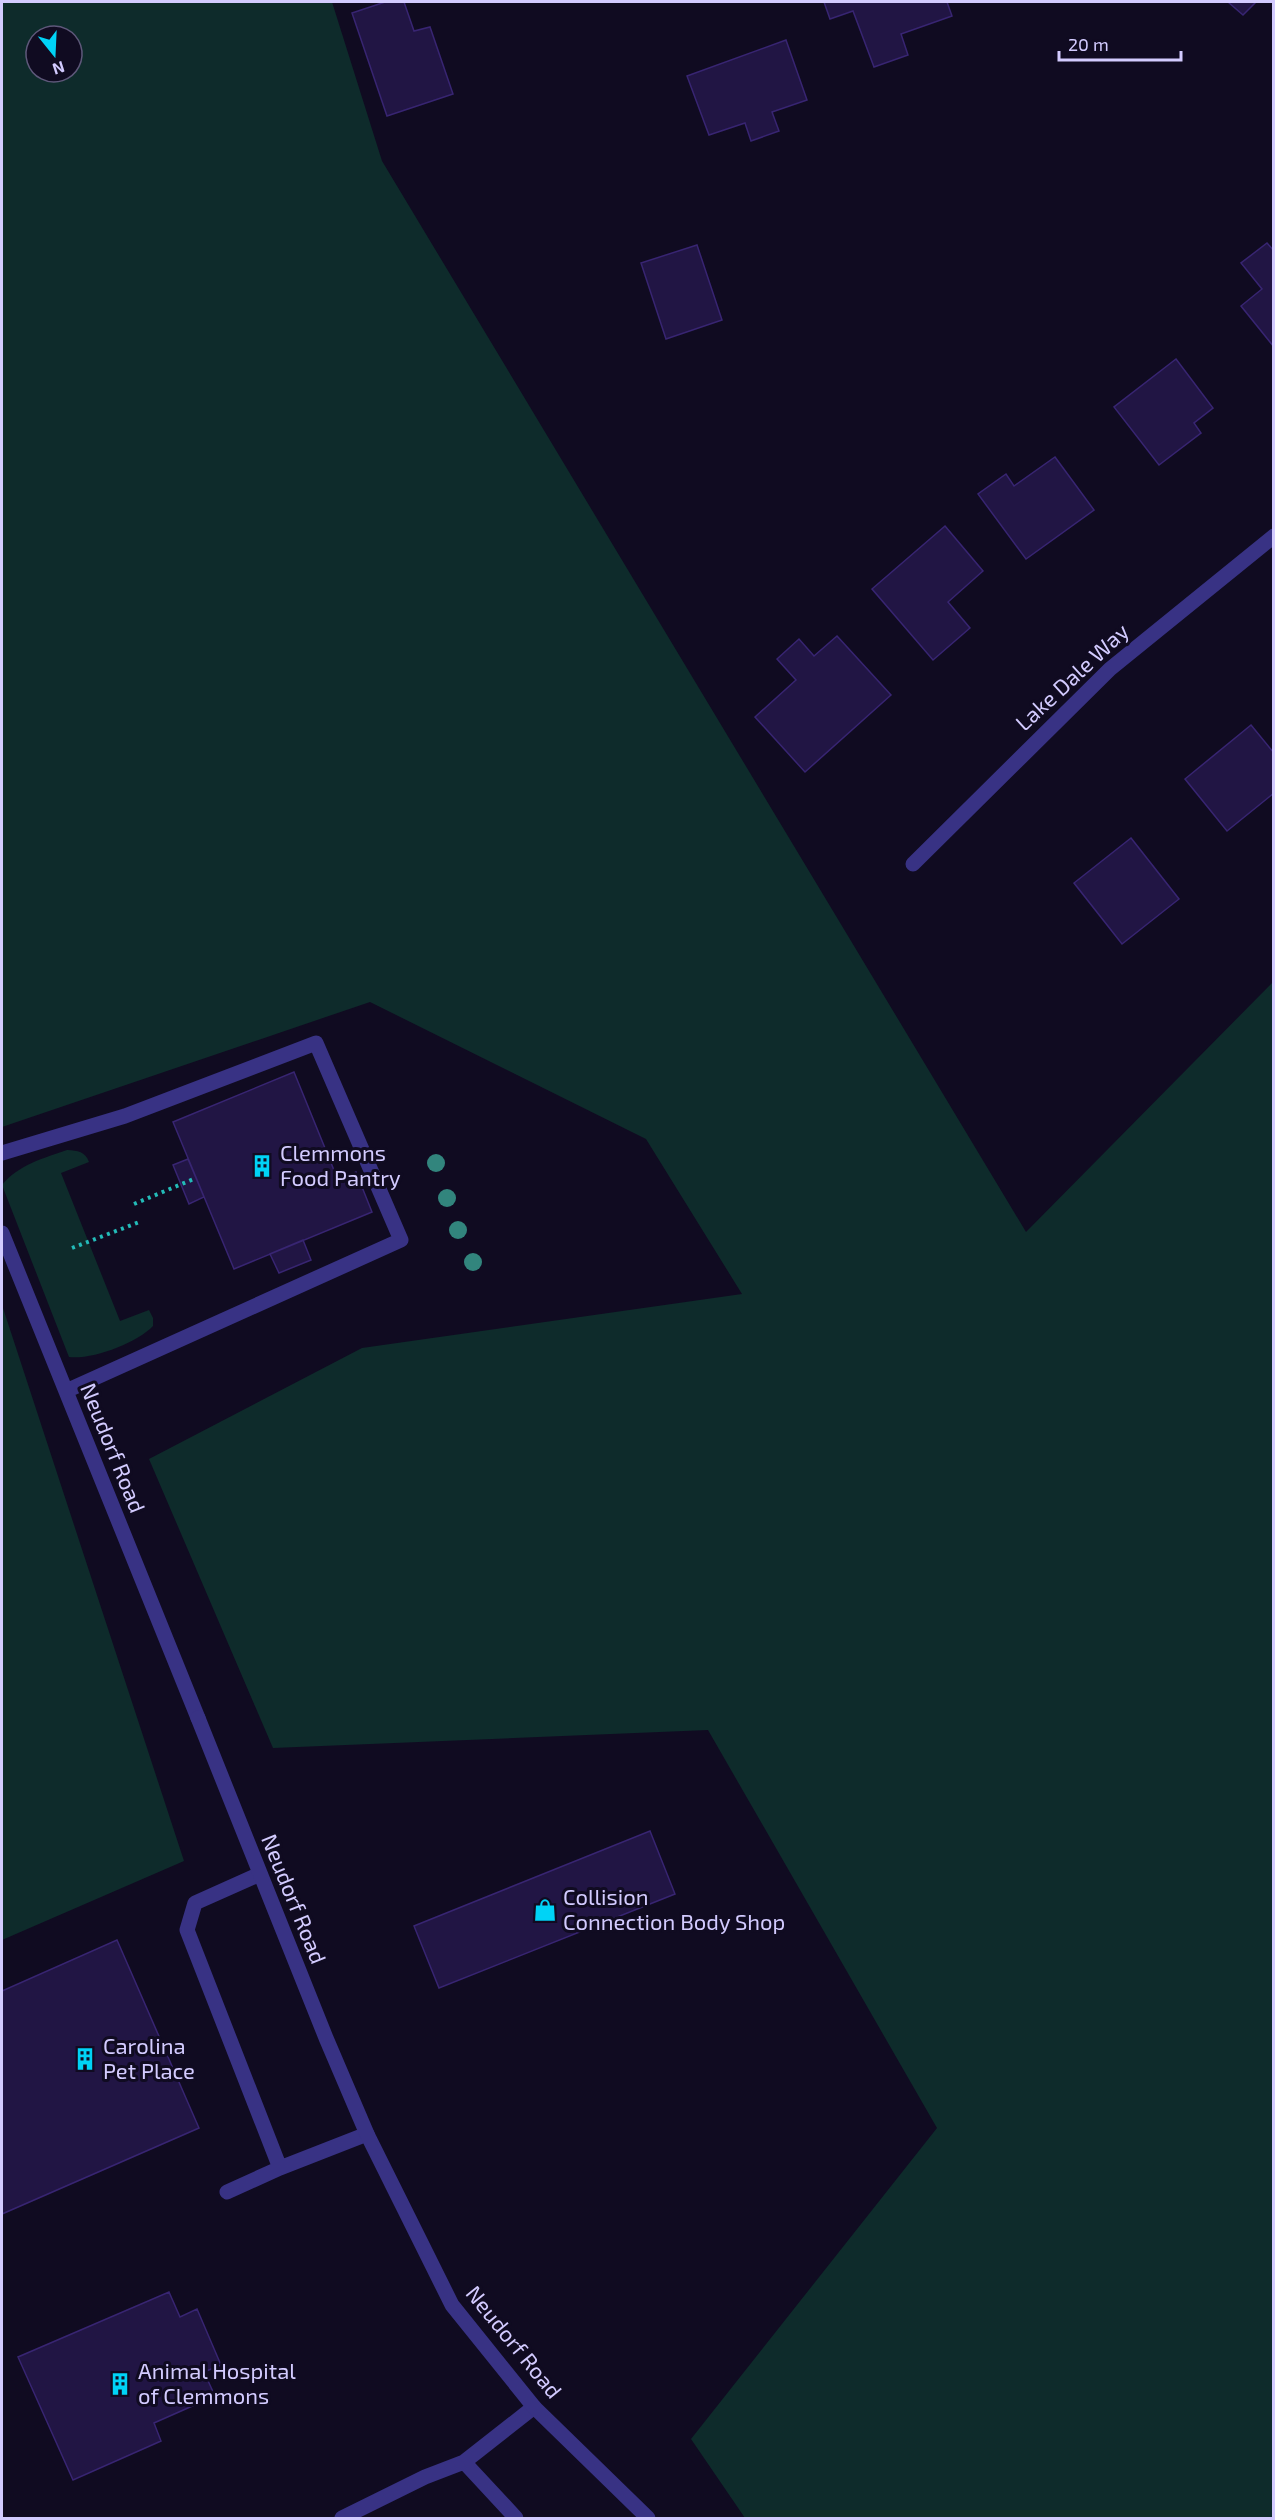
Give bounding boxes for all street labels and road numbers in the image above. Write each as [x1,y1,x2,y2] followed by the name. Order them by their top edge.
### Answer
[1009,617,1133,735] street label: Lake Dale Way
[76,1379,152,1516] street label: Neudorf Road
[257,1830,333,1967] street label: Neudorf Road
[461,2280,568,2403] street label: Neudorf Road

